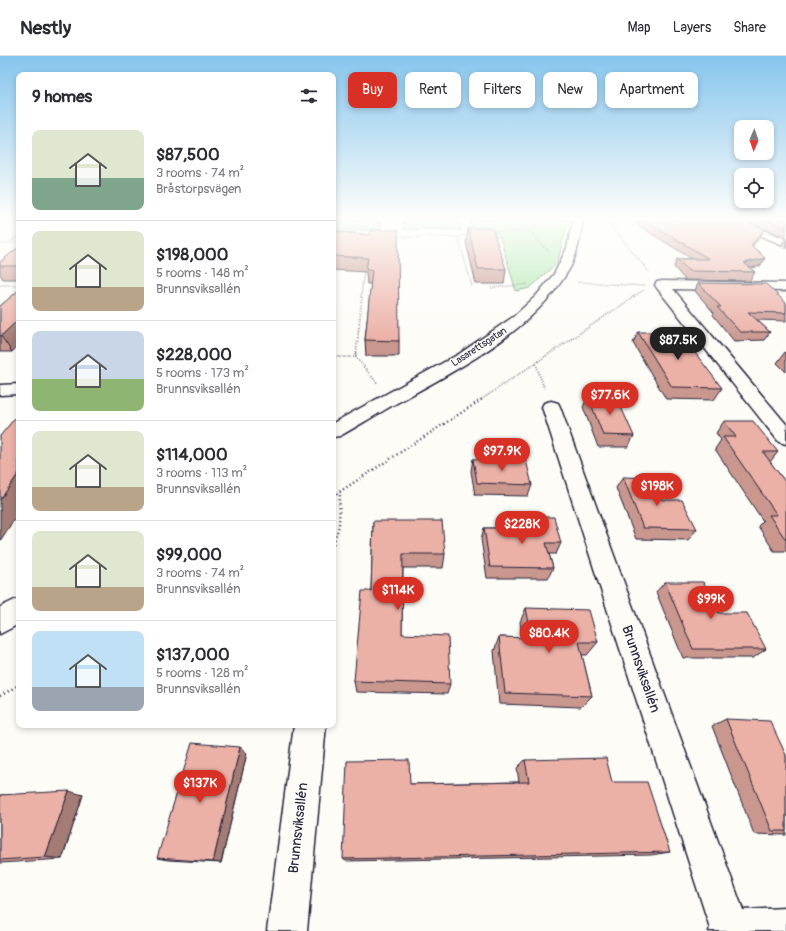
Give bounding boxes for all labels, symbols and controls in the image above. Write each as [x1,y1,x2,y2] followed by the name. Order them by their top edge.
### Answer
[20,16,71,40] text: Nestly
[628,19,651,36] text: Map
[673,19,711,36] text: Layers
[733,19,766,36] text: Share
[348,72,397,108] chip: Buy
[405,72,461,108] chip: Rent
[469,72,535,108] chip: Filters
[543,72,597,108] chip: New
[605,72,698,108] chip: Apartment
[298,85,320,107] icon: filters
[32,86,92,107] text: 9 homes
[734,120,774,160] north arrow
[734,120,774,208] map controls
[156,144,220,165] text: $87,500
[64,146,112,194] icon: home
[156,165,244,181] text: 3 rooms · 74 m²
[734,168,774,208] button: locate
[156,181,241,197] text: Bråstorpsvägen
[156,244,228,265] text: $198,000
[64,247,112,295] icon: home
[156,265,249,281] text: 5 rooms · 148 m²
[156,281,241,297] text: Brunnsviksallén
[449,324,509,369] street label: Lasarettsgatan
[645,327,711,361] pin: $87.5K
[659,332,697,348] text: $87.5K
[156,344,232,365] text: $228,000
[64,347,112,395] icon: home
[156,365,249,381] text: 5 rooms · 173 m²
[156,381,241,397] text: Brunnsviksallén
[577,382,643,416] pin: $77.6K
[590,387,630,403] text: $77.6K
[469,438,535,472] pin: $97.9K
[483,443,521,459] text: $97.9K
[156,444,228,465] text: $114,000
[64,447,112,495] icon: home
[156,465,247,481] text: 3 rooms · 113 m²
[629,473,685,507] pin: $198K
[640,478,674,494] text: $198K
[156,481,241,497] text: Brunnsviksallén
[494,511,550,545] pin: $228K
[504,516,540,532] text: $228K
[156,544,222,565] text: $99,000
[64,547,112,595] icon: home
[156,565,244,581] text: 3 rooms · 74 m²
[370,577,426,611] pin: $114K
[156,581,241,597] text: Brunnsviksallén
[382,582,414,598] text: $114K
[687,586,735,620] pin: $99K
[697,591,725,607] text: $99K
[516,620,582,654] pin: $80.4K
[618,623,664,715] street label: Brunnsviksallén
[529,625,569,641] text: $80.4K
[156,644,230,665] text: $137,000
[64,647,112,695] icon: home
[156,665,249,681] text: 5 rooms · 128 m²
[156,681,241,697] text: Brunnsviksallén
[172,770,228,804] pin: $137K
[183,775,217,791] text: $137K
[285,782,311,874] street label: Brunnsviksallén

